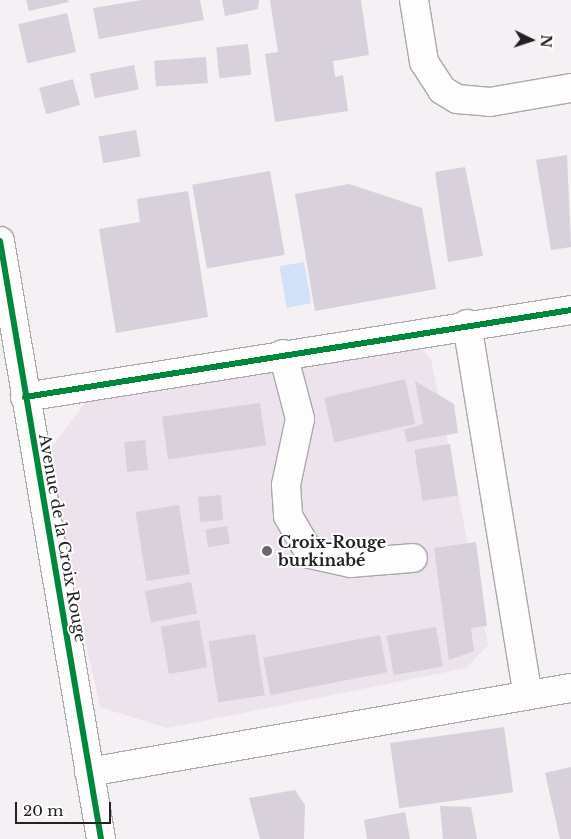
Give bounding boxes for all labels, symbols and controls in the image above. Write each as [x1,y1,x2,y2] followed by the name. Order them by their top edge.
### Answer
[506,15,556,65] north arrow
[537,34,555,48] text: N
[35,432,91,644] street label: Avenue de la Croix Rouge
[278,532,386,570] place label: Croix-Rouge burkinabé
[260,544,274,558] marker: Croix-Rouge burkinabé
[18,792,114,824] scale bar
[23,801,63,820] text: 20 m

